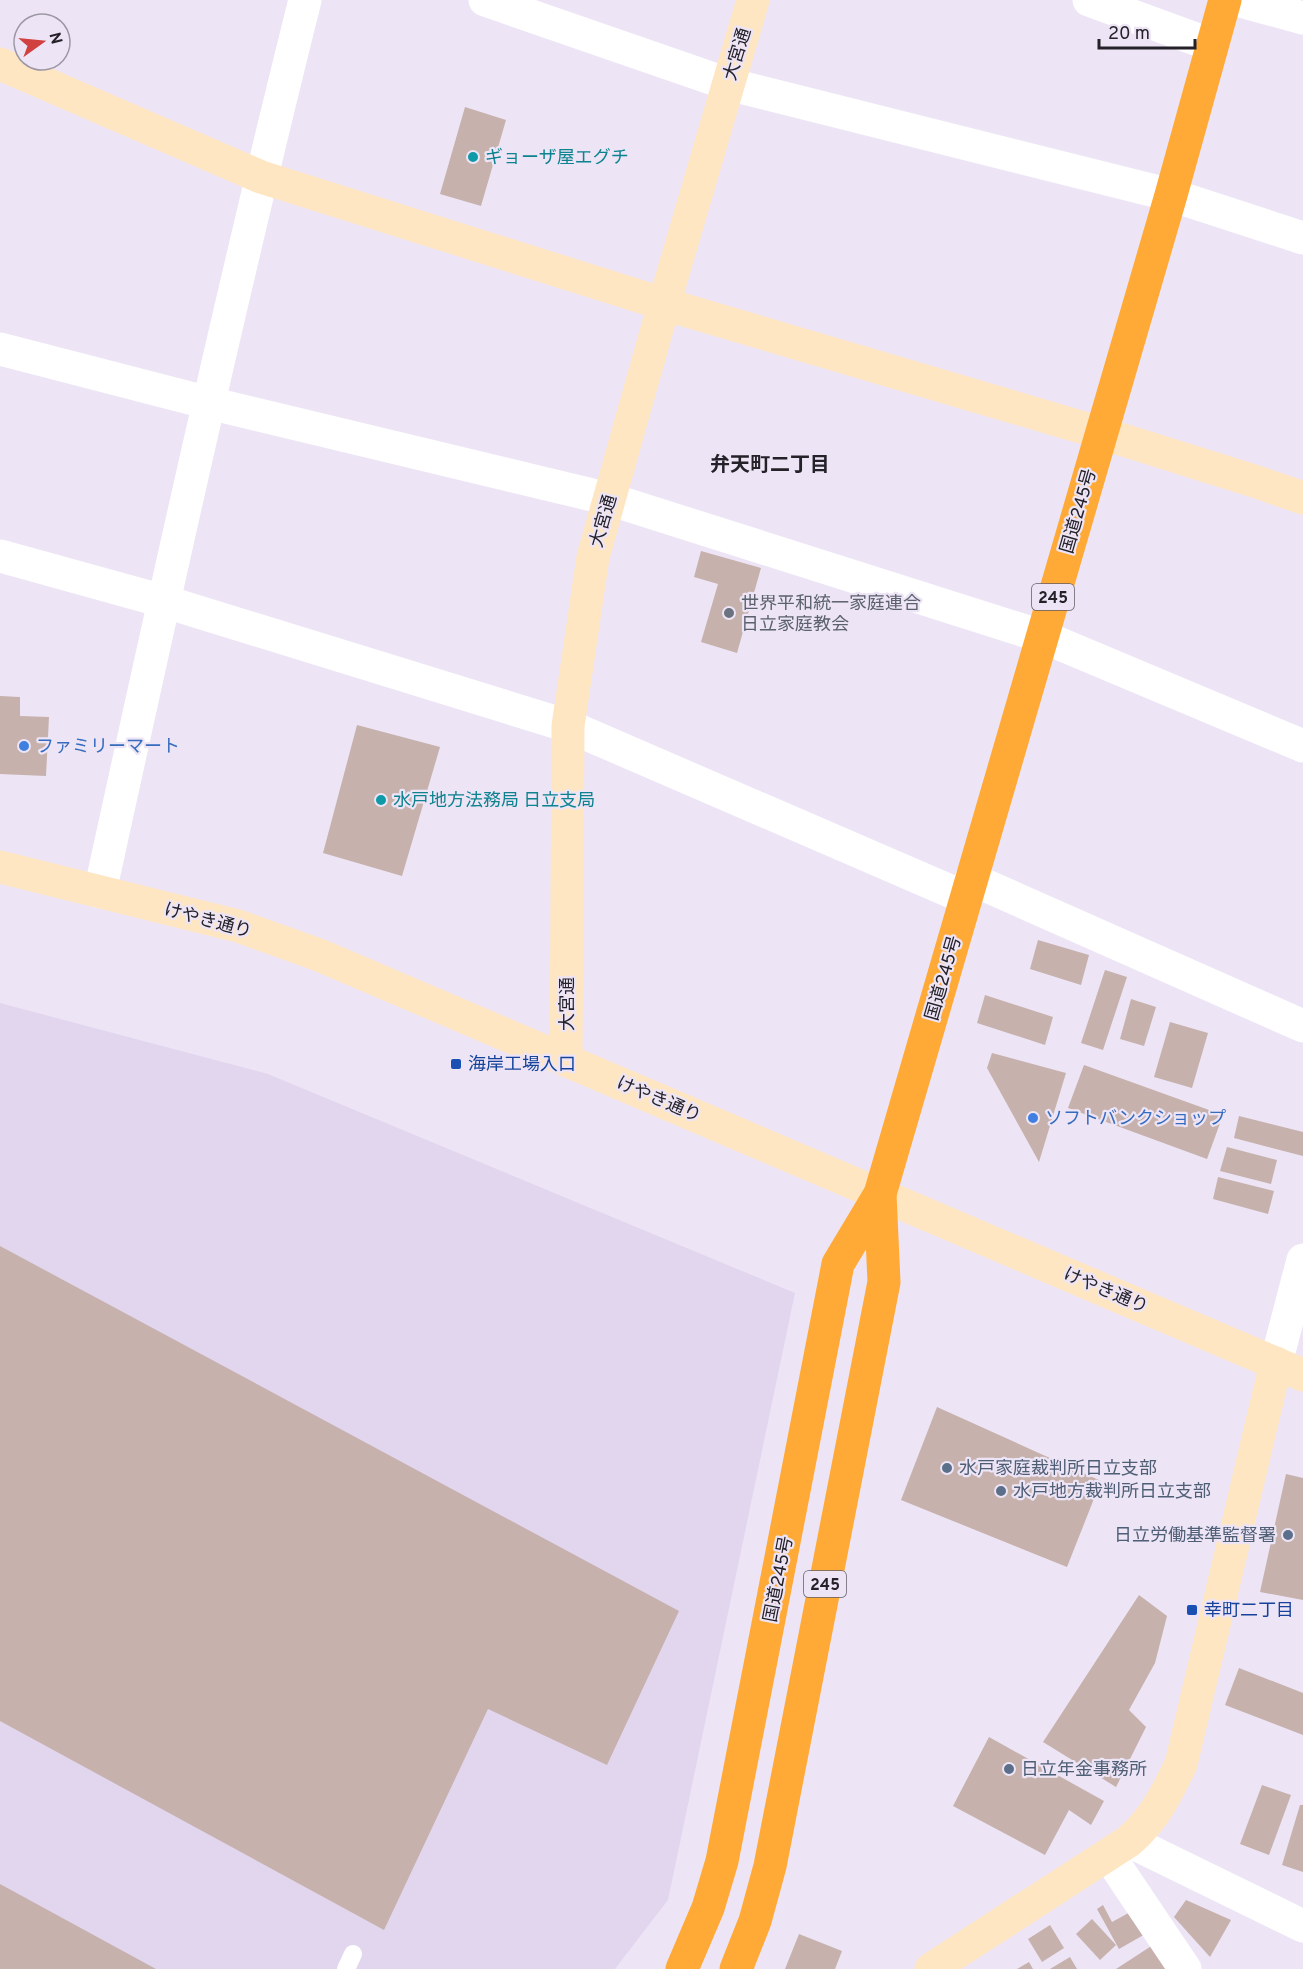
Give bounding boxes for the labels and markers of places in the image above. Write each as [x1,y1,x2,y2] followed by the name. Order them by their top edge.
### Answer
[485,147,629,170] place label: ギョーザ屋エグチ
[466,150,480,164] marker: ギョーザ屋エグチ
[741,593,921,637] place label: 世界平和統一家庭連合 日立家庭教会
[722,606,736,620] marker: 世界平和統一家庭連合 日立家庭教会
[36,736,180,759] place label: ファミリーマート
[17,739,31,753] marker: ファミリーマート
[393,790,595,813] place label: 水戸地方法務局 日立支局
[374,793,388,807] marker: 水戸地方法務局 日立支局
[468,1054,576,1077] place label: 海岸工場入口
[449,1057,463,1071] marker: 海岸工場入口
[1045,1108,1226,1131] place label: ソフトバンクショップ
[1026,1111,1040,1125] marker: ソフトバンクショップ
[959,1458,1157,1481] place label: 水戸家庭裁判所日立支部
[940,1461,954,1475] marker: 水戸家庭裁判所日立支部
[1013,1481,1211,1504] place label: 水戸地方裁判所日立支部
[994,1484,1008,1498] marker: 水戸地方裁判所日立支部
[1114,1525,1276,1548] place label: 日立労働基準監督署
[1281,1528,1295,1542] marker: 日立労働基準監督署
[1204,1600,1294,1623] place label: 幸町二丁目
[1185,1603,1199,1617] marker: 幸町二丁目
[1021,1759,1147,1782] place label: 日立年金事務所
[1002,1762,1016,1776] marker: 日立年金事務所

